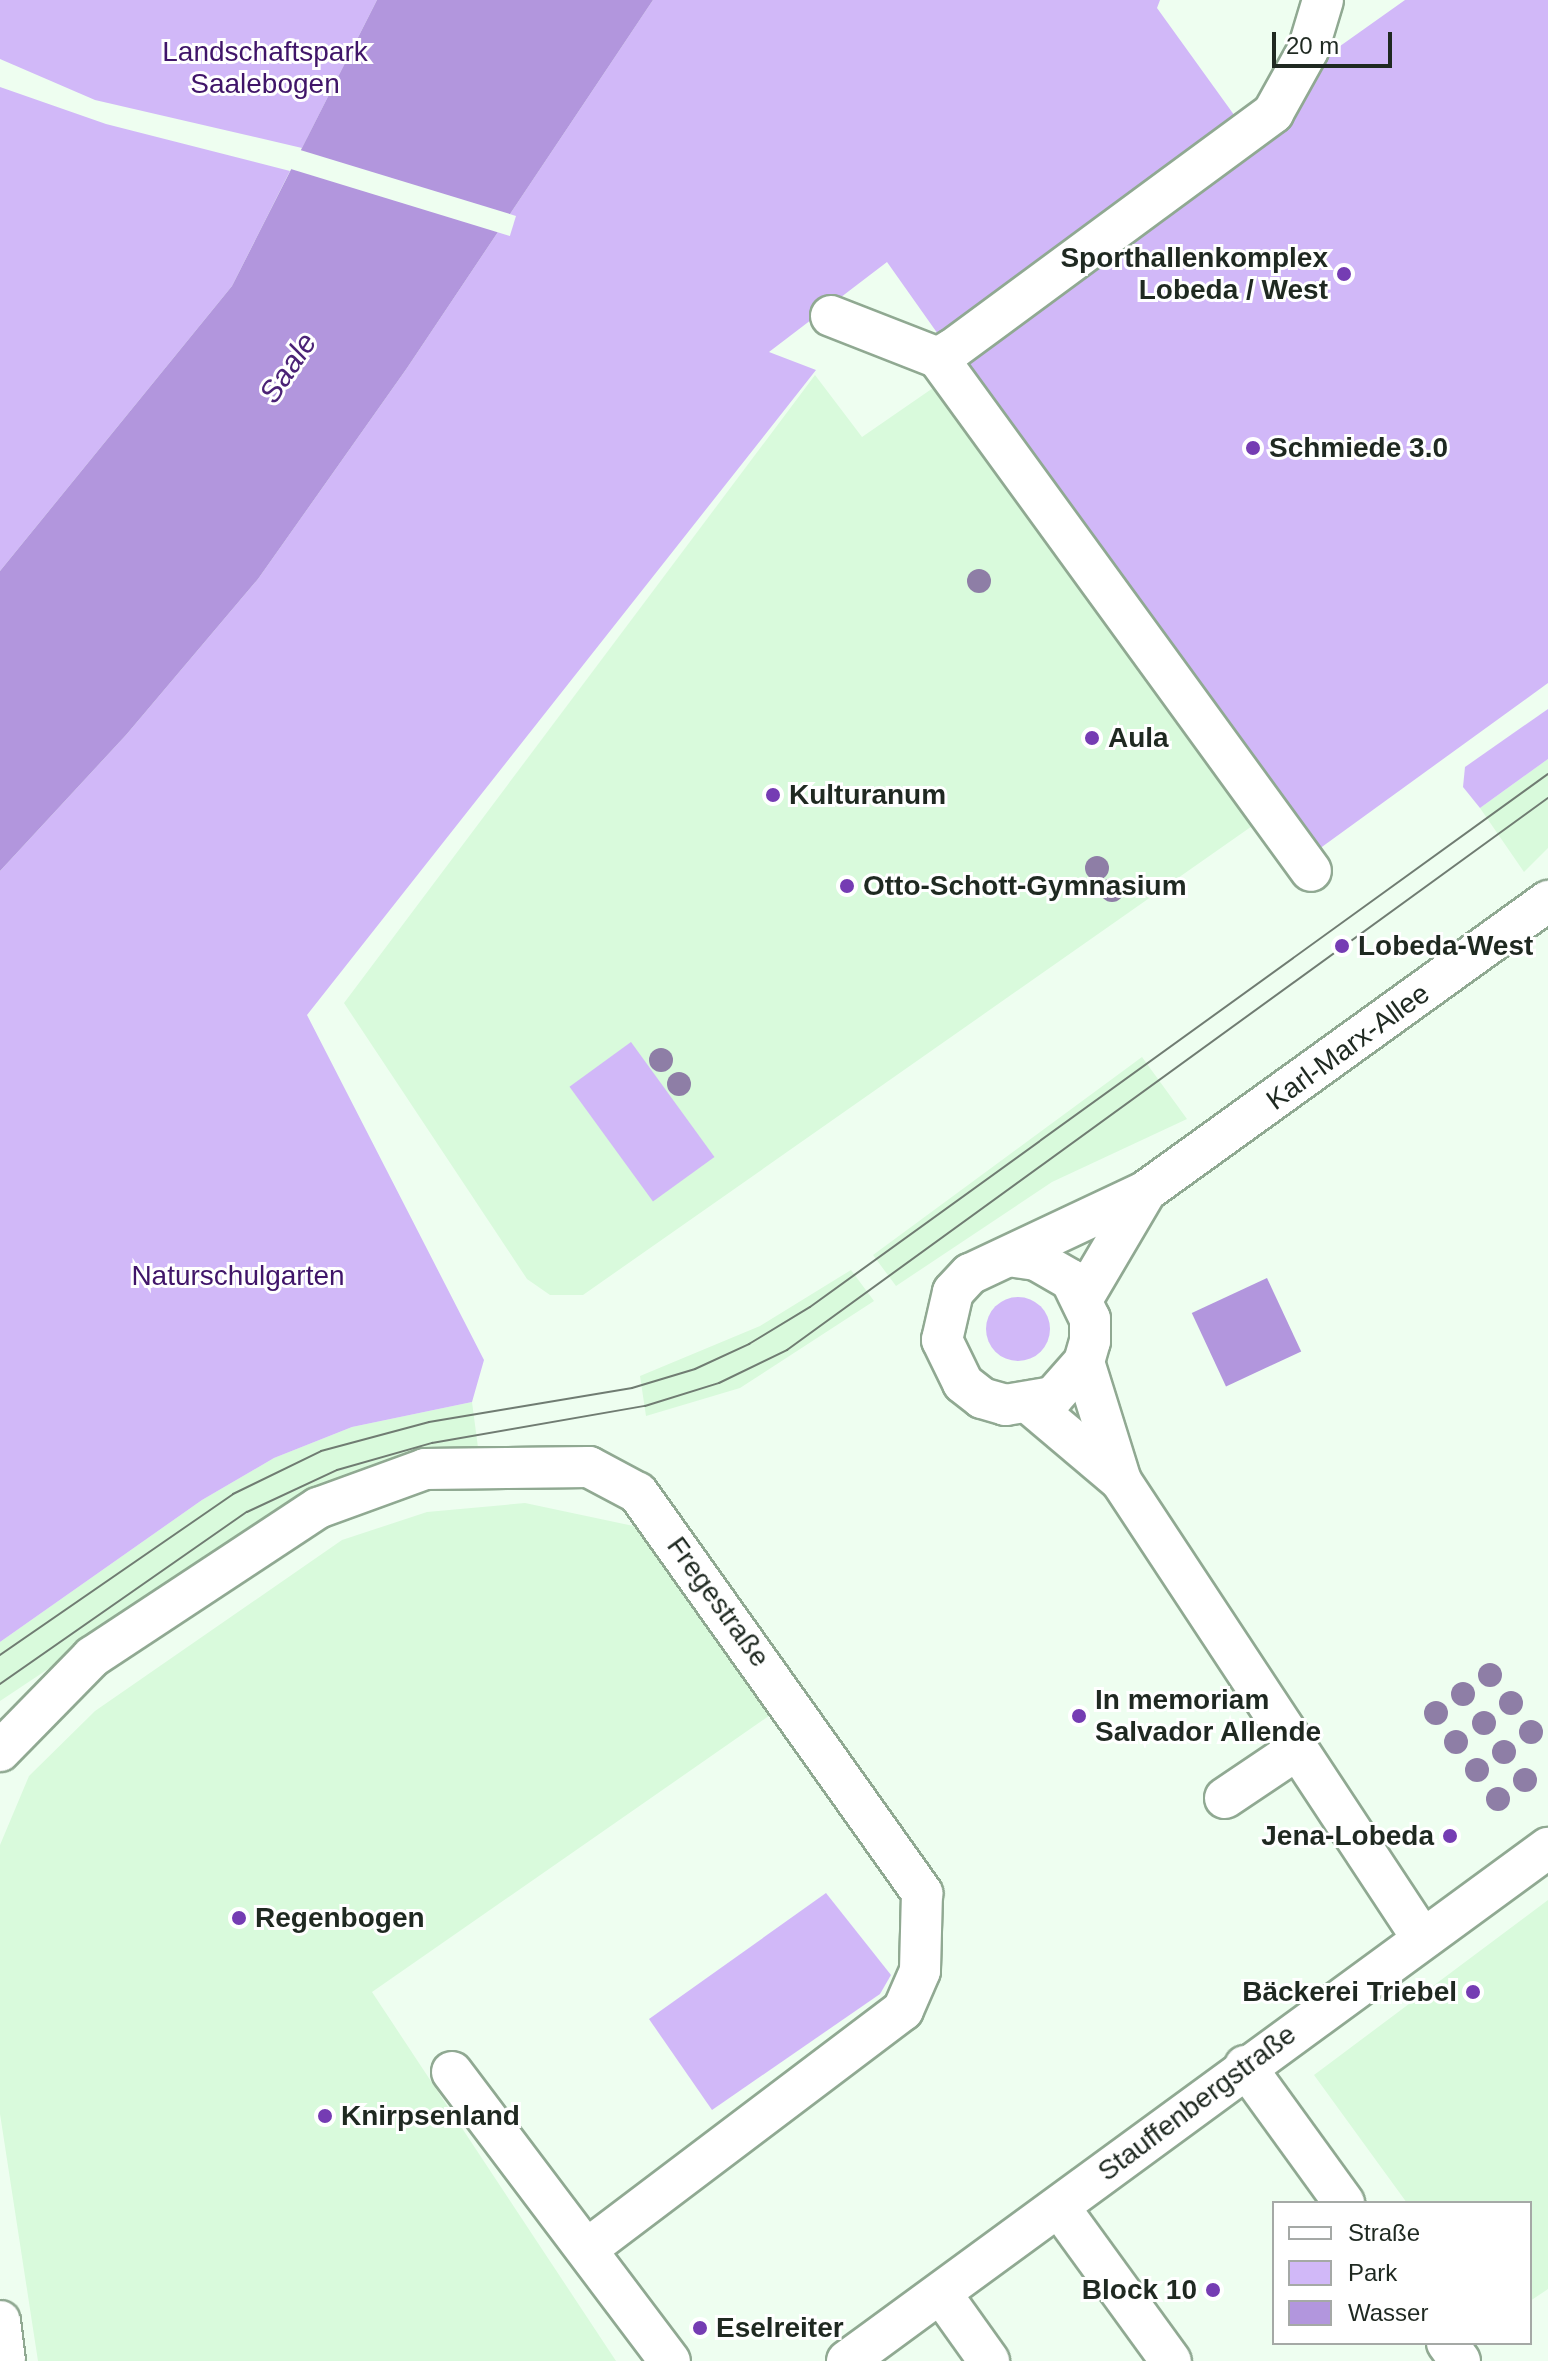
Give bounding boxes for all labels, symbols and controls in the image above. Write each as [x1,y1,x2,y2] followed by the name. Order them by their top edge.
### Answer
[1276,16,1396,66] scale bar
[1286,32,1339,59] text: 20 m
[162,35,368,101] park label: Landschaftspark Saalebogen
[1060,241,1328,307] place label: Sporthallenkomplex Lobeda / West
[1335,265,1353,283] marker: Sporthallenkomplex Lobeda / West
[252,326,324,410] water label: Saale
[1269,431,1448,465] place label: Schmiede 3.0
[1244,439,1262,457] marker: Schmiede 3.0
[1108,721,1169,755] place label: Aula
[1083,729,1101,747] marker: Aula
[789,778,946,812] place label: Kulturanum
[764,786,782,804] marker: Kulturanum
[863,869,1187,903] place label: Otto-Schott-Gymnasium
[838,877,856,895] marker: Otto-Schott-Gymnasium
[1358,929,1533,963] place label: Lobeda-West
[1333,937,1351,955] marker: Lobeda-West
[1260,977,1436,1117] street label: Karl-Marx-Allee
[131,1259,345,1293] park label: Naturschulgarten
[660,1530,776,1674] street label: Fregestraße
[1095,1683,1322,1749] place label: In memoriam Salvador Allende
[1070,1707,1088,1725] marker: In memoriam Salvador Allende
[1261,1819,1434,1853] place label: Jena-Lobeda
[1441,1827,1459,1845] marker: Jena-Lobeda
[255,1901,425,1935] place label: Regenbogen
[230,1909,248,1927] marker: Regenbogen
[1242,1975,1457,2009] place label: Bäckerei Triebel
[1464,1983,1482,2001] marker: Bäckerei Triebel
[1091,2018,1303,2188] street label: Stauffenbergstraße
[341,2099,520,2133] place label: Knirpsenland
[316,2107,334,2125] marker: Knirpsenland
[1272,2201,1532,2345] legend
[1348,2219,1420,2246] text: Straße
[1348,2259,1397,2286] text: Park
[1082,2273,1197,2307] place label: Block 10
[1204,2281,1222,2299] marker: Block 10
[1348,2299,1428,2326] text: Wasser
[716,2311,844,2345] place label: Eselreiter
[691,2319,709,2337] marker: Eselreiter

